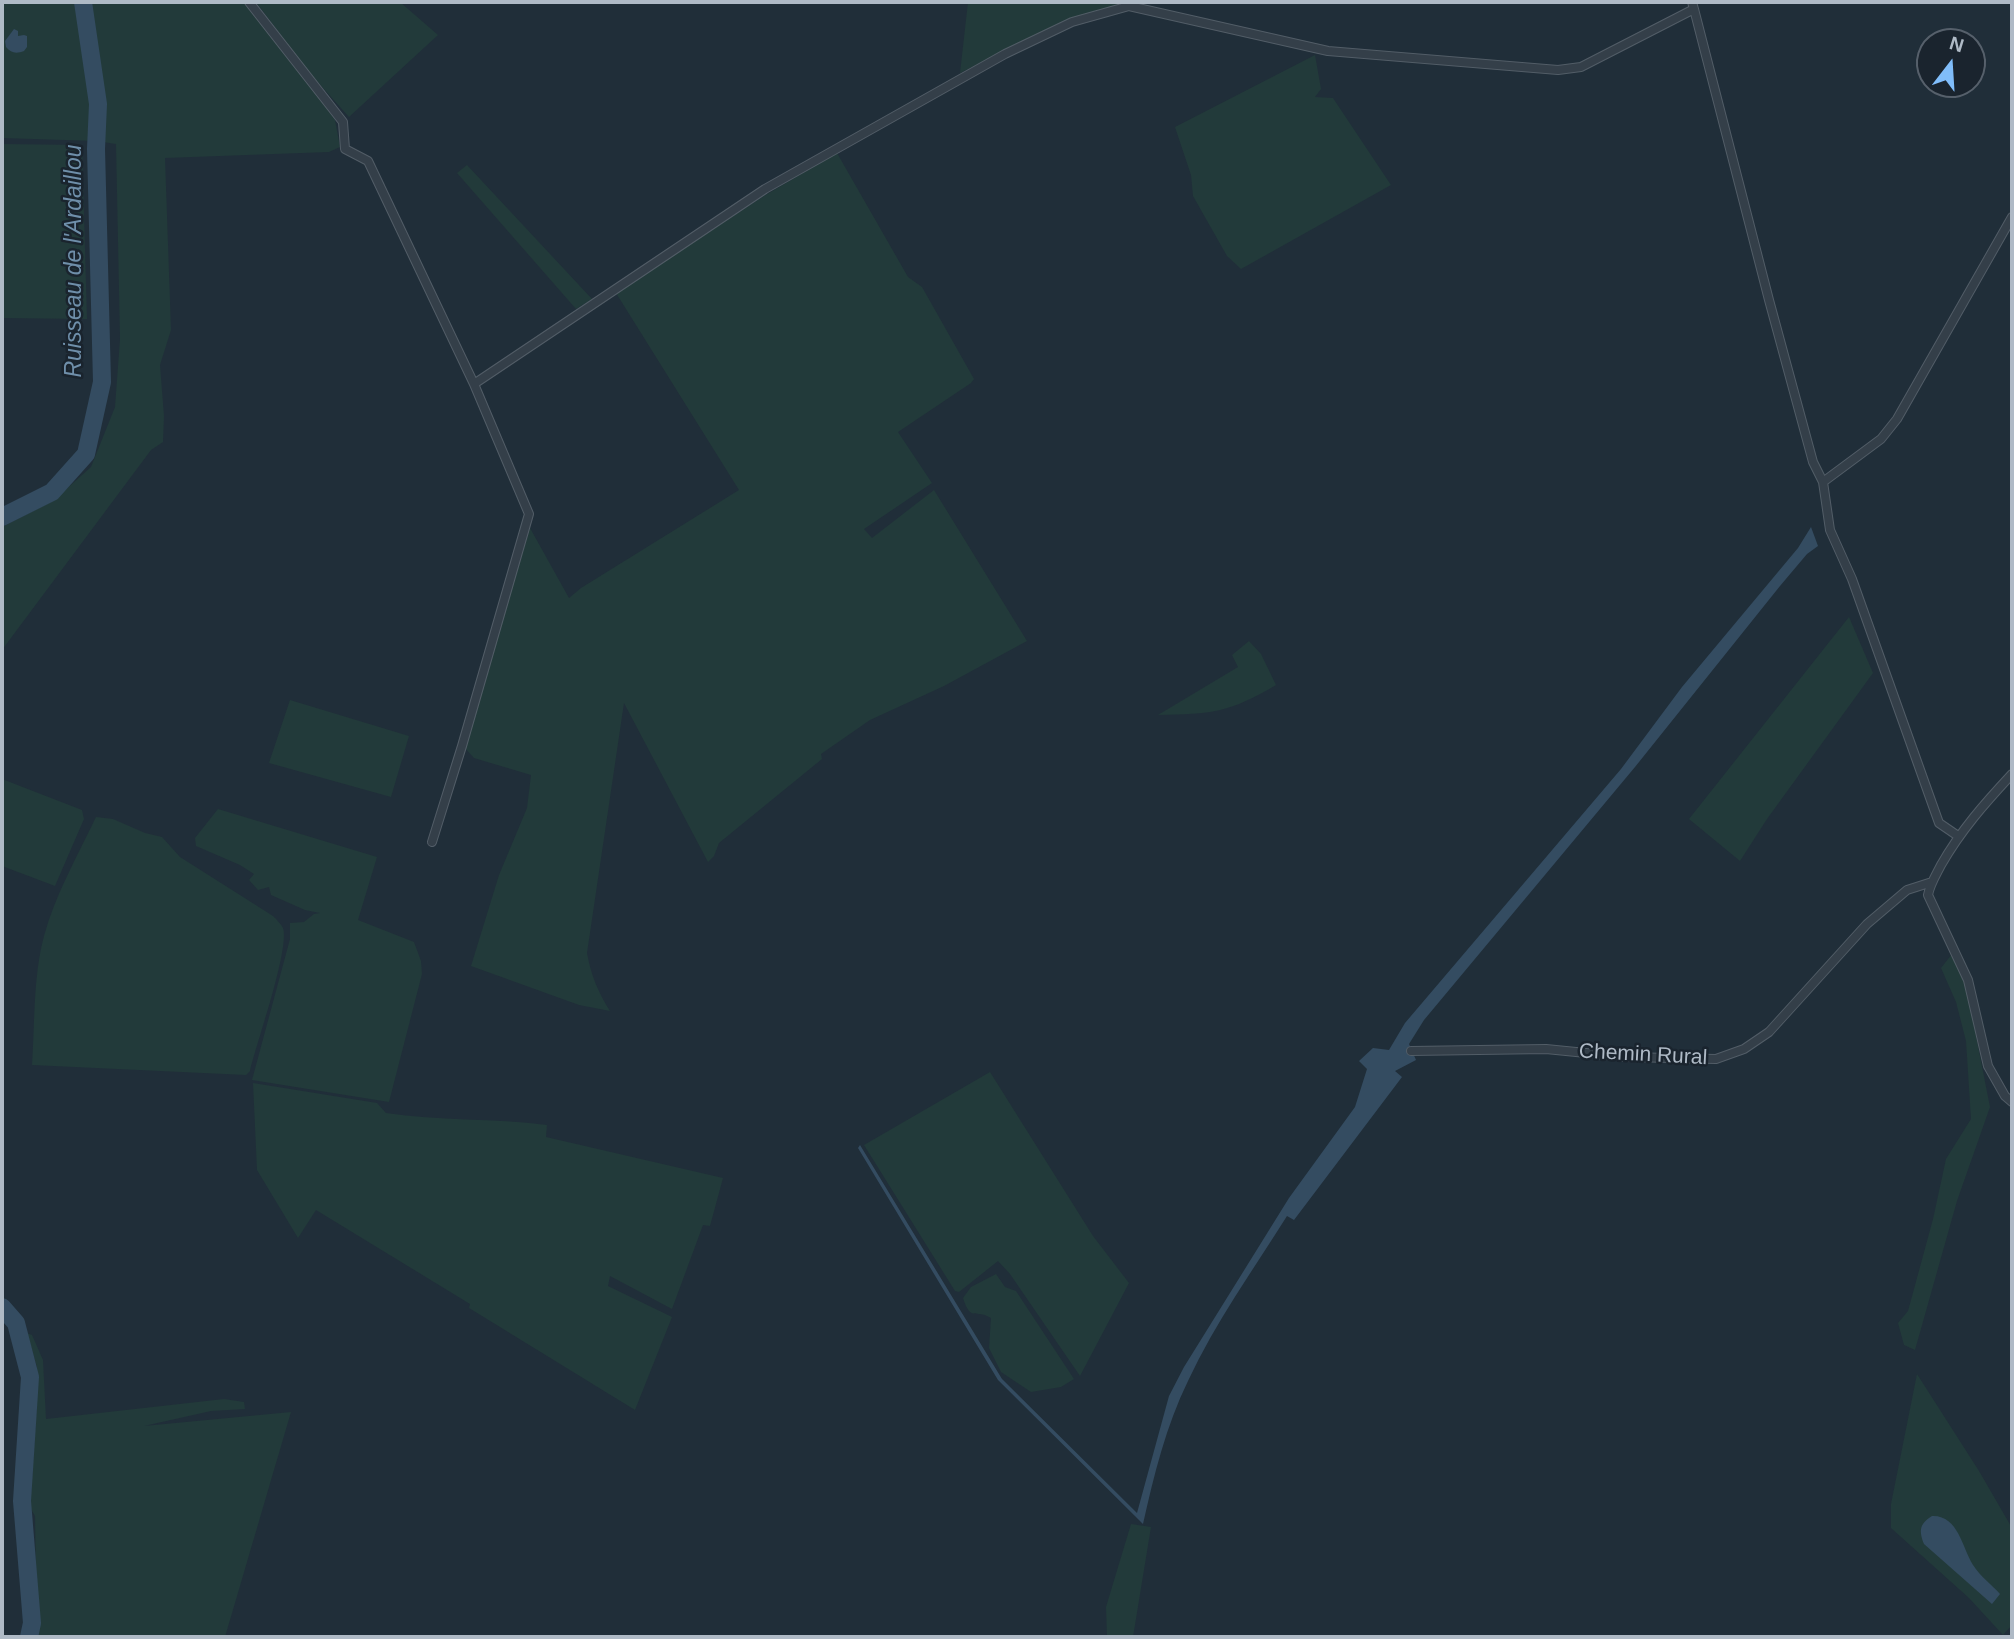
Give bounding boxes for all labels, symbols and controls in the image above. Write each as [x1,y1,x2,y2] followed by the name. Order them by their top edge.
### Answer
[1916,28,1986,98] north arrow
[1947,32,1966,56] text: N
[61,144,89,378] water label: Ruisseau de l'Ardaillou
[1578,1039,1708,1071] street label: Chemin Rural

